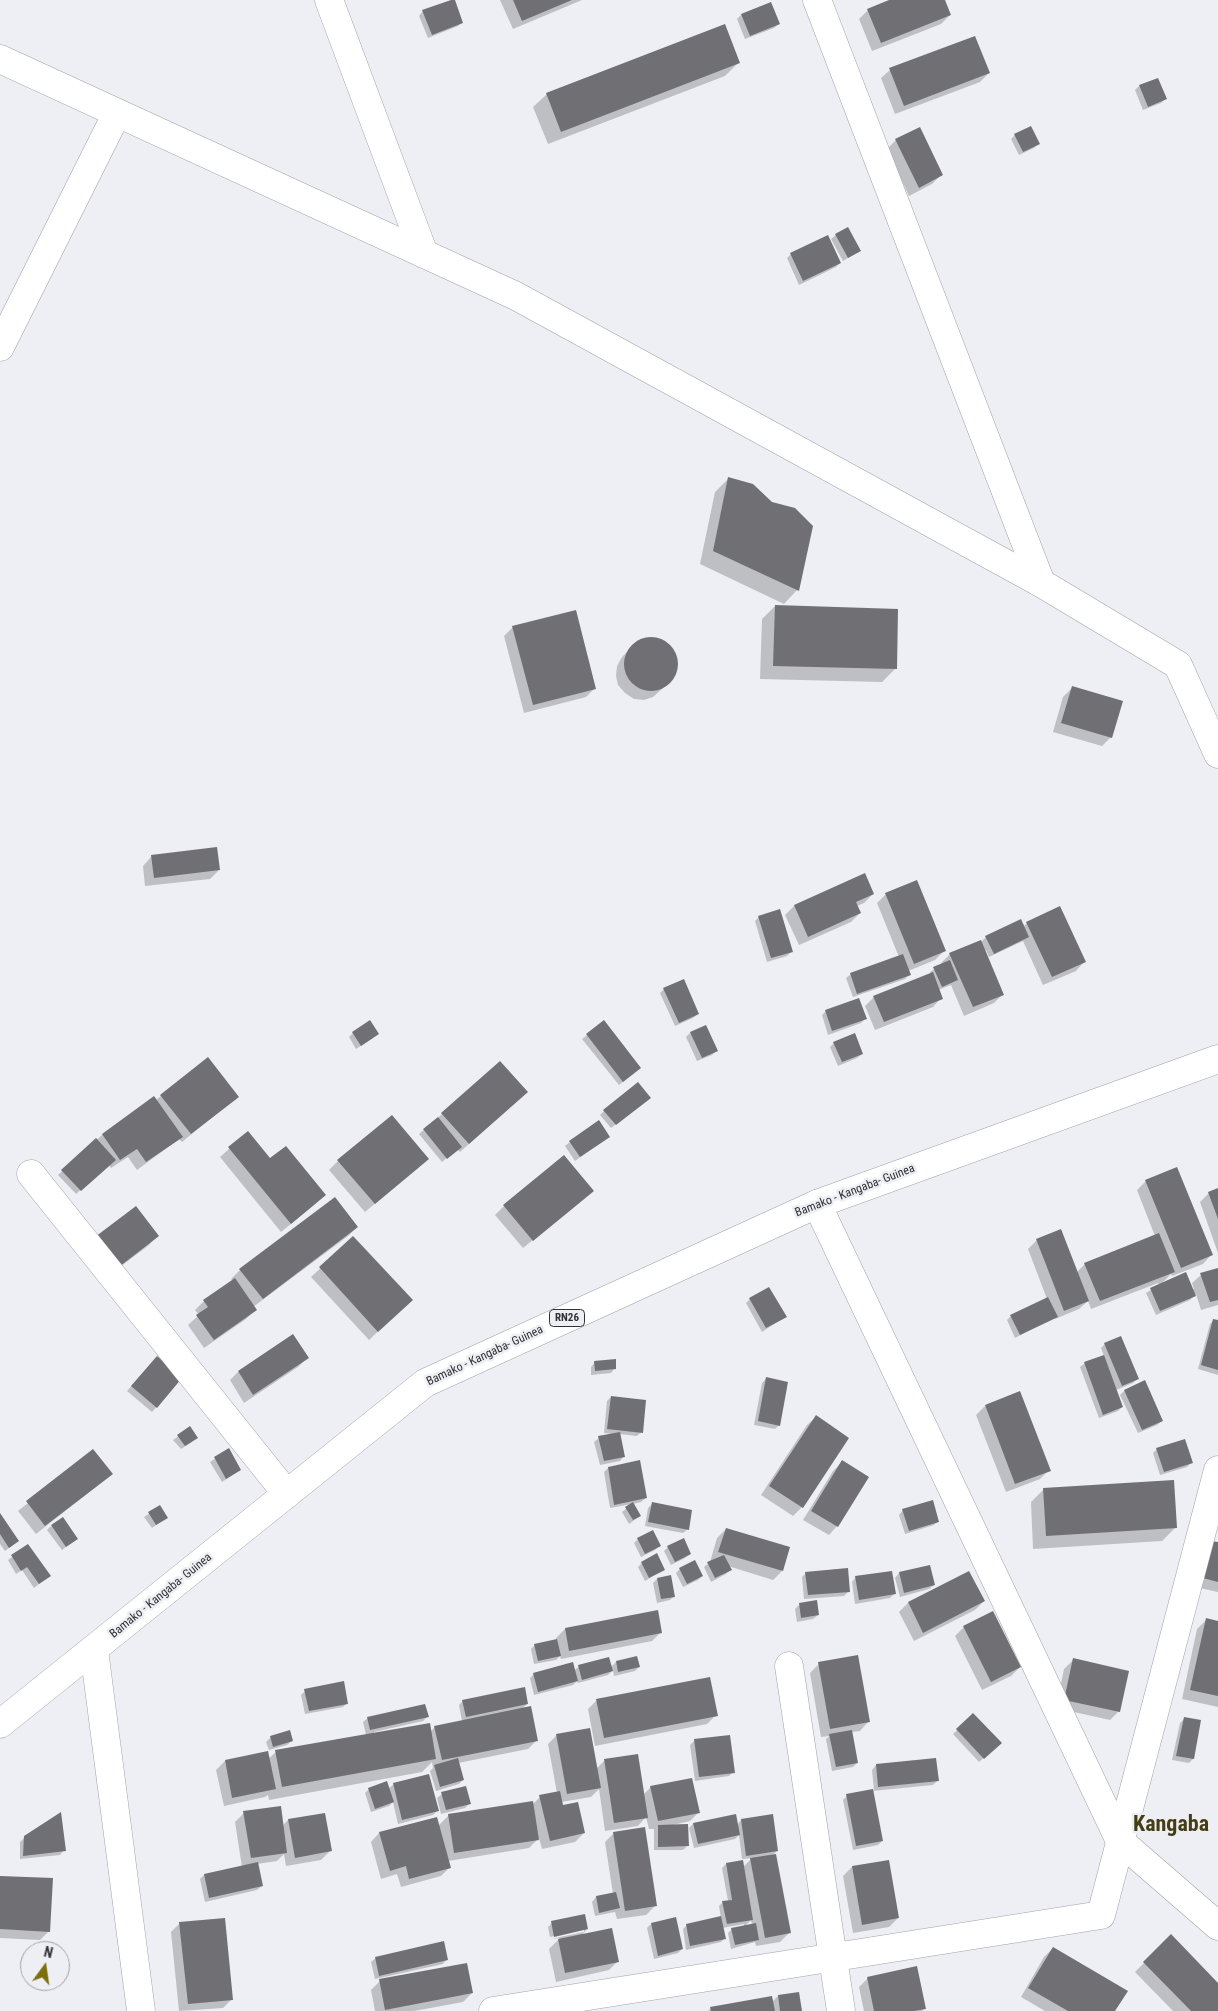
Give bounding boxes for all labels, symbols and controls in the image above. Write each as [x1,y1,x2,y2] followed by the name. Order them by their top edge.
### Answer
[793,1162,917,1220] street label: Bamako - Kangaba- Guinea
[550,1310,584,1326] road number: RN26
[424,1323,546,1389] street label: Bamako - Kangaba- Guinea
[107,1550,215,1642] street label: Bamako - Kangaba- Guinea
[1133,1812,1209,1838] district label: Kangaba
[20,1941,70,1991] north arrow
[42,1944,54,1961] text: N

